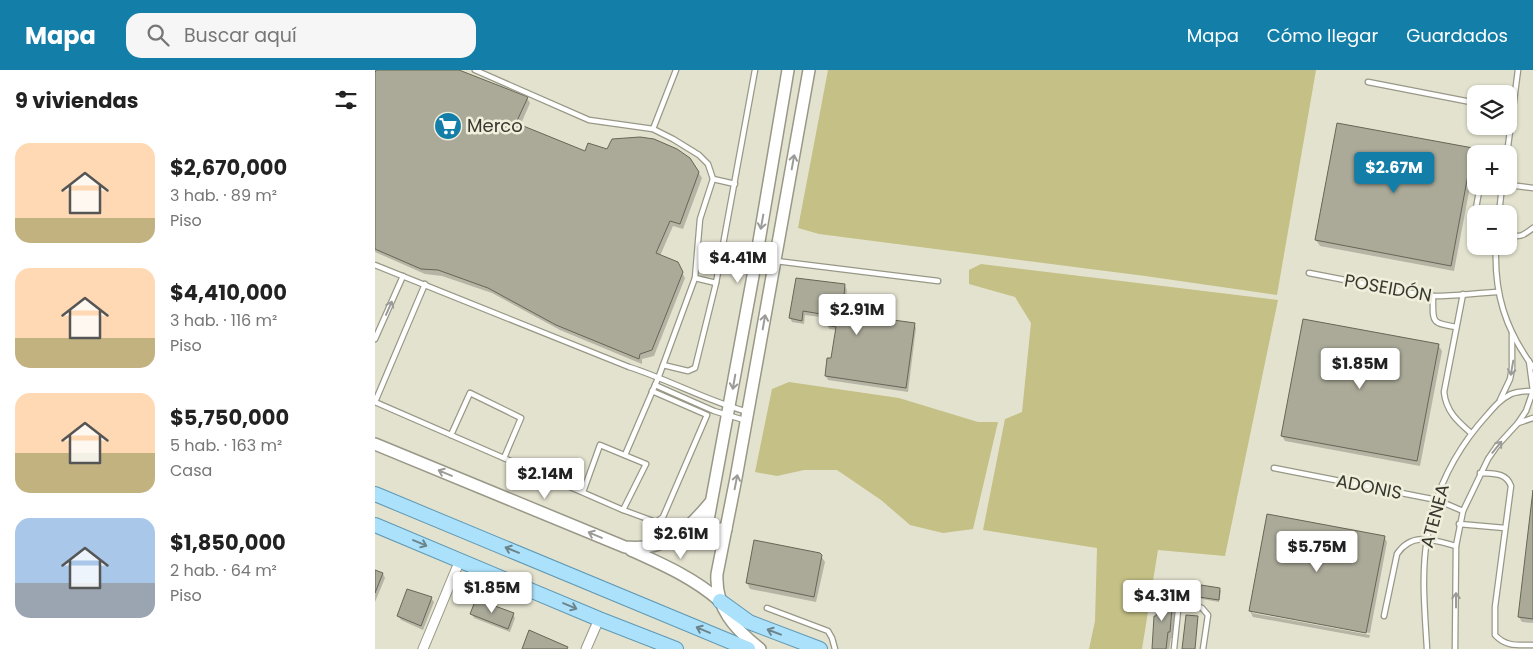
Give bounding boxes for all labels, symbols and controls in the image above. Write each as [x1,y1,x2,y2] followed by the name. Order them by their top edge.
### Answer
[126,13,476,58] search box
[25,19,96,52] text: Mapa
[144,21,172,49] icon: search
[184,22,297,49] text: Buscar aquí
[1187,23,1239,48] text: Mapa
[1267,23,1378,48] text: Cómo llegar
[1406,23,1508,48] text: Guardados
[1467,85,1517,255] map controls
[1467,85,1517,135] button: layers
[15,86,138,115] text: 9 viviendas
[332,86,360,114] icon: filters
[433,111,463,141] supermarket icon: Merco
[467,113,523,138] place label: Merco
[1467,145,1517,195] button: +
[1353,152,1435,194] pin: $2.67M
[170,153,287,182] text: $2,670,000
[788,154,798,170] one-way arrow
[1365,156,1423,179] text: $2.67M
[55,163,115,223] icon: home
[170,184,277,207] text: 3 hab. · 89 m²
[1467,205,1517,255] button: −
[170,209,202,232] text: Piso
[757,213,767,229] one-way arrow
[697,242,779,284] pin: $4.41M
[709,246,767,269] text: $4.41M
[1342,268,1434,307] street label: POSEIDÓN
[170,278,287,307] text: $4,410,000
[55,288,115,348] icon: home
[816,294,898,336] pin: $2.91M
[830,298,884,321] text: $2.91M
[384,301,394,316] one-way arrow
[170,309,277,332] text: 3 hab. · 116 m²
[760,314,770,330] one-way arrow
[170,334,202,357] text: Piso
[1319,348,1401,390] pin: $1.85M
[1332,352,1388,375] text: $1.85M
[1506,359,1516,375] one-way arrow
[728,373,738,389] one-way arrow
[170,403,289,432] text: $5,750,000
[55,413,115,473] icon: home
[170,434,282,457] text: 5 hab. · 163 m²
[1491,441,1502,454] one-way arrow
[504,458,586,500] pin: $2.14M
[170,459,212,482] text: Casa
[517,462,573,485] text: $2.14M
[438,467,453,477] one-way arrow
[1334,468,1404,505] street label: ADONIS
[731,474,741,490] one-way arrow
[1414,481,1455,551] street label: ATENEA
[640,518,722,560] pin: $2.61M
[653,522,709,545] text: $2.61M
[170,528,286,557] text: $1,850,000
[588,530,603,539] one-way arrow
[1276,530,1358,573] pin: $5.75M
[1287,535,1347,558] text: $5.75M
[55,538,115,598] icon: home
[412,539,427,549] one-way arrow
[505,545,520,554] one-way arrow
[170,559,277,582] text: 2 hab. · 64 m²
[451,572,533,614] pin: $1.85M
[464,576,520,599] text: $1.85M
[1121,580,1203,622] pin: $4.31M
[170,584,202,607] text: Piso
[1134,584,1190,607] text: $4.31M
[1451,593,1461,609] one-way arrow
[562,602,577,612] one-way arrow
[696,625,712,634] one-way arrow
[767,627,782,636] one-way arrow

